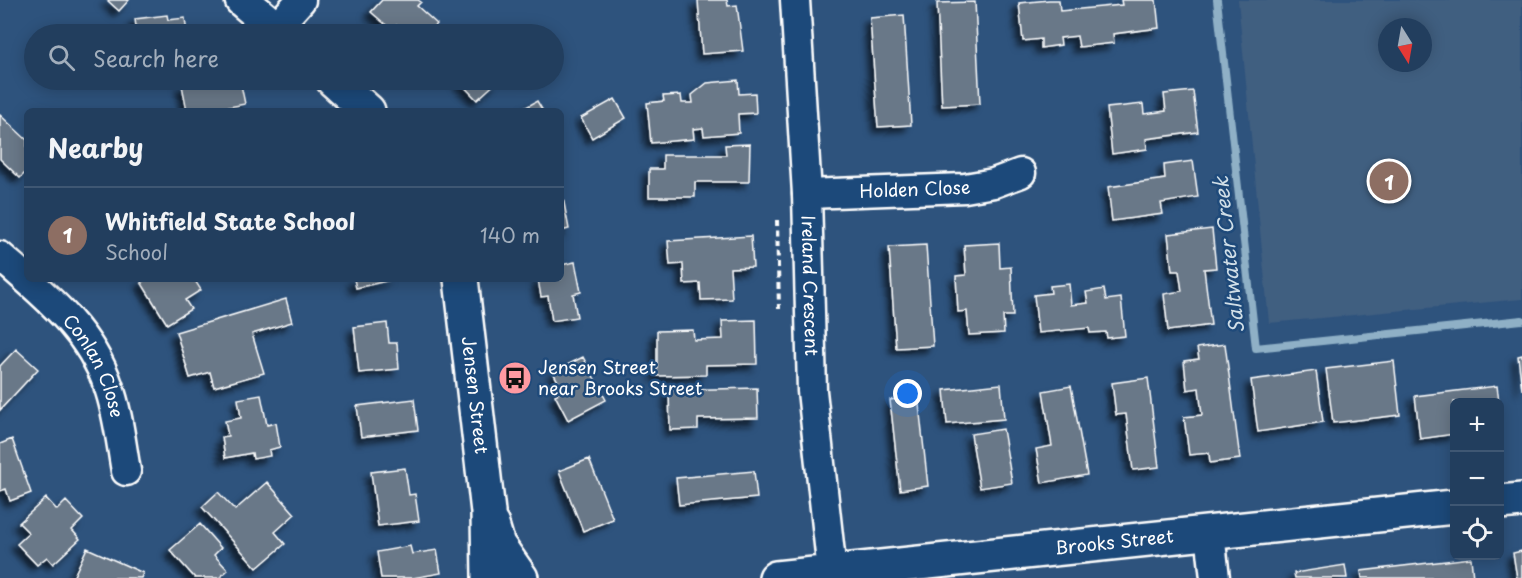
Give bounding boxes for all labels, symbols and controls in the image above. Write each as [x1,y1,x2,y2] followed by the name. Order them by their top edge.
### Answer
[1378,18,1432,72] north arrow
[24,24,564,90] search box
[45,41,78,74] icon: search
[93,41,219,74] text: Search here
[48,128,143,167] text: Nearby
[1370,158,1408,204] pin: 1
[859,172,972,204] street label: Holden Close
[1205,174,1251,335] water label: Saltwater Creek
[105,204,355,237] text: Whitfield State School
[796,215,826,356] street label: Ireland Crescent
[63,220,72,250] text: 1
[480,220,540,250] text: 140 m
[105,237,168,267] text: School
[57,307,132,420] street label: Conlan Close
[456,335,496,455] street label: Jensen Street
[538,353,702,401] place label: Jensen Street near Brooks Street
[497,360,533,396] bus stop icon: Jensen Street near Brooks Street
[893,379,922,408] your location
[1450,398,1504,560] map controls
[1450,398,1504,452] button: +
[1450,452,1504,506] button: −
[1450,506,1504,560] button: locate
[1053,521,1175,561] street label: Brooks Street

